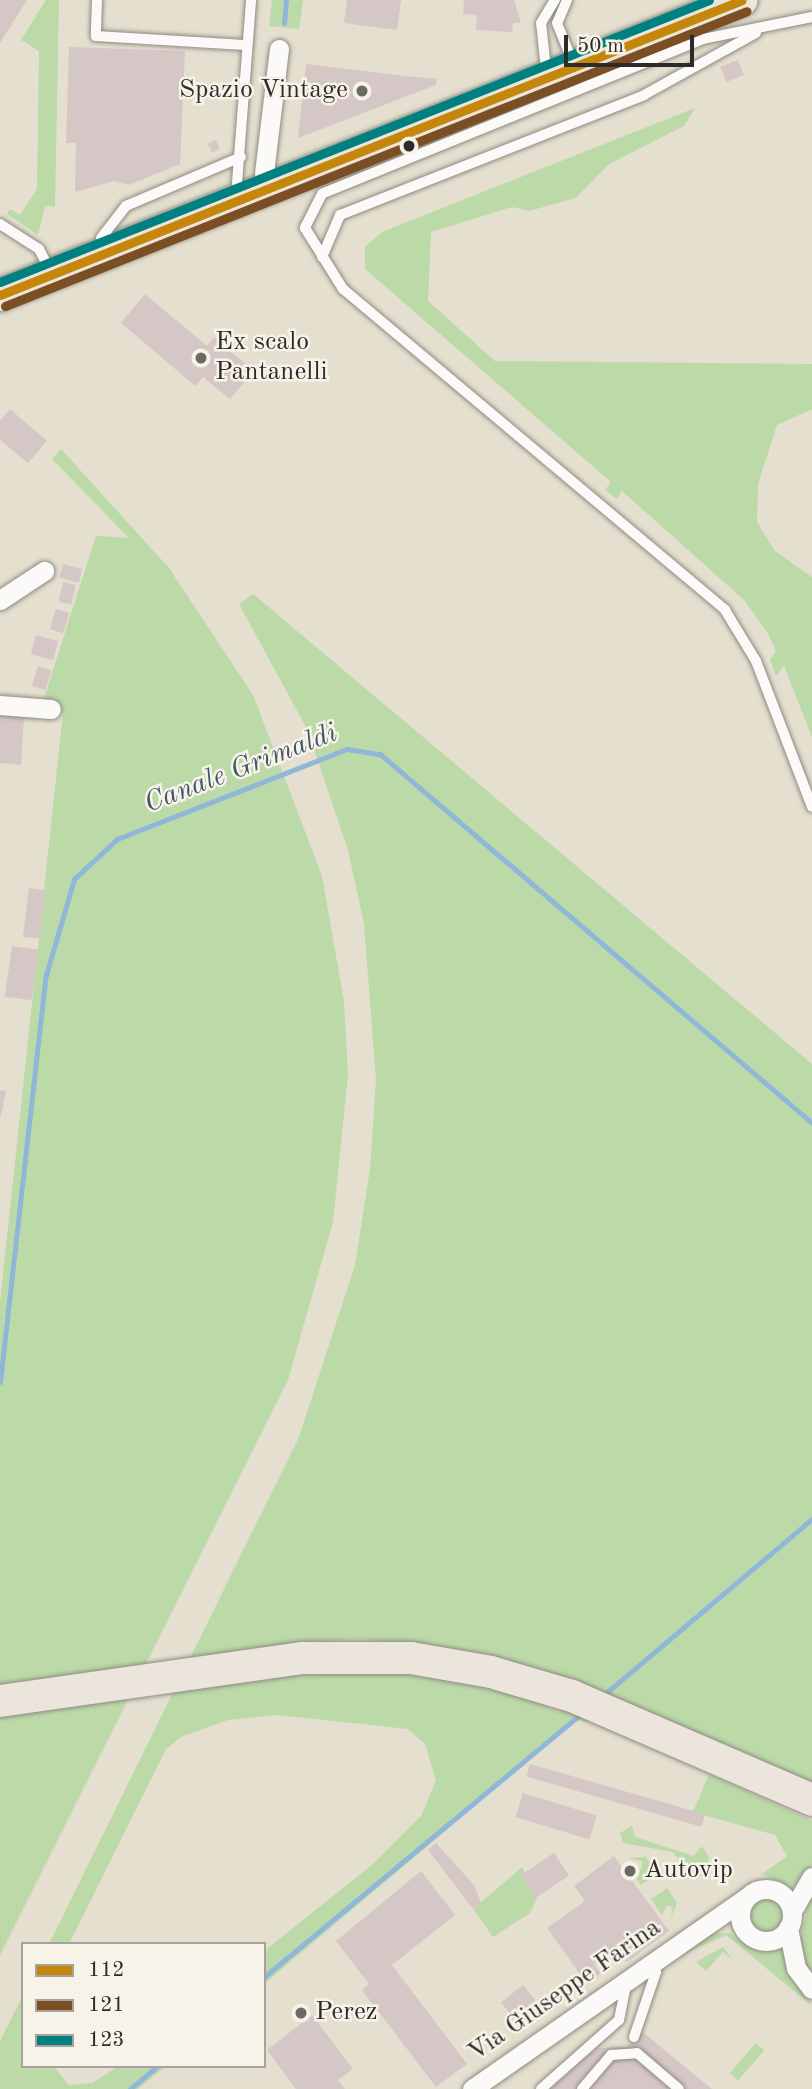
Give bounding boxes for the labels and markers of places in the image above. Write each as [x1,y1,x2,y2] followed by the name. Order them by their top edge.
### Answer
[179,75,348,107] place label: Spazio Vintage
[354,83,370,99] marker: Spazio Vintage
[402,139,416,153] unlabelled marker
[215,327,327,388] place label: Ex scalo Pantanelli
[193,350,209,366] marker: Ex scalo Pantanelli
[644,1855,733,1887] place label: Autovip
[622,1863,638,1879] marker: Autovip
[315,1997,377,2029] place label: Perez
[293,2005,309,2021] marker: Perez

